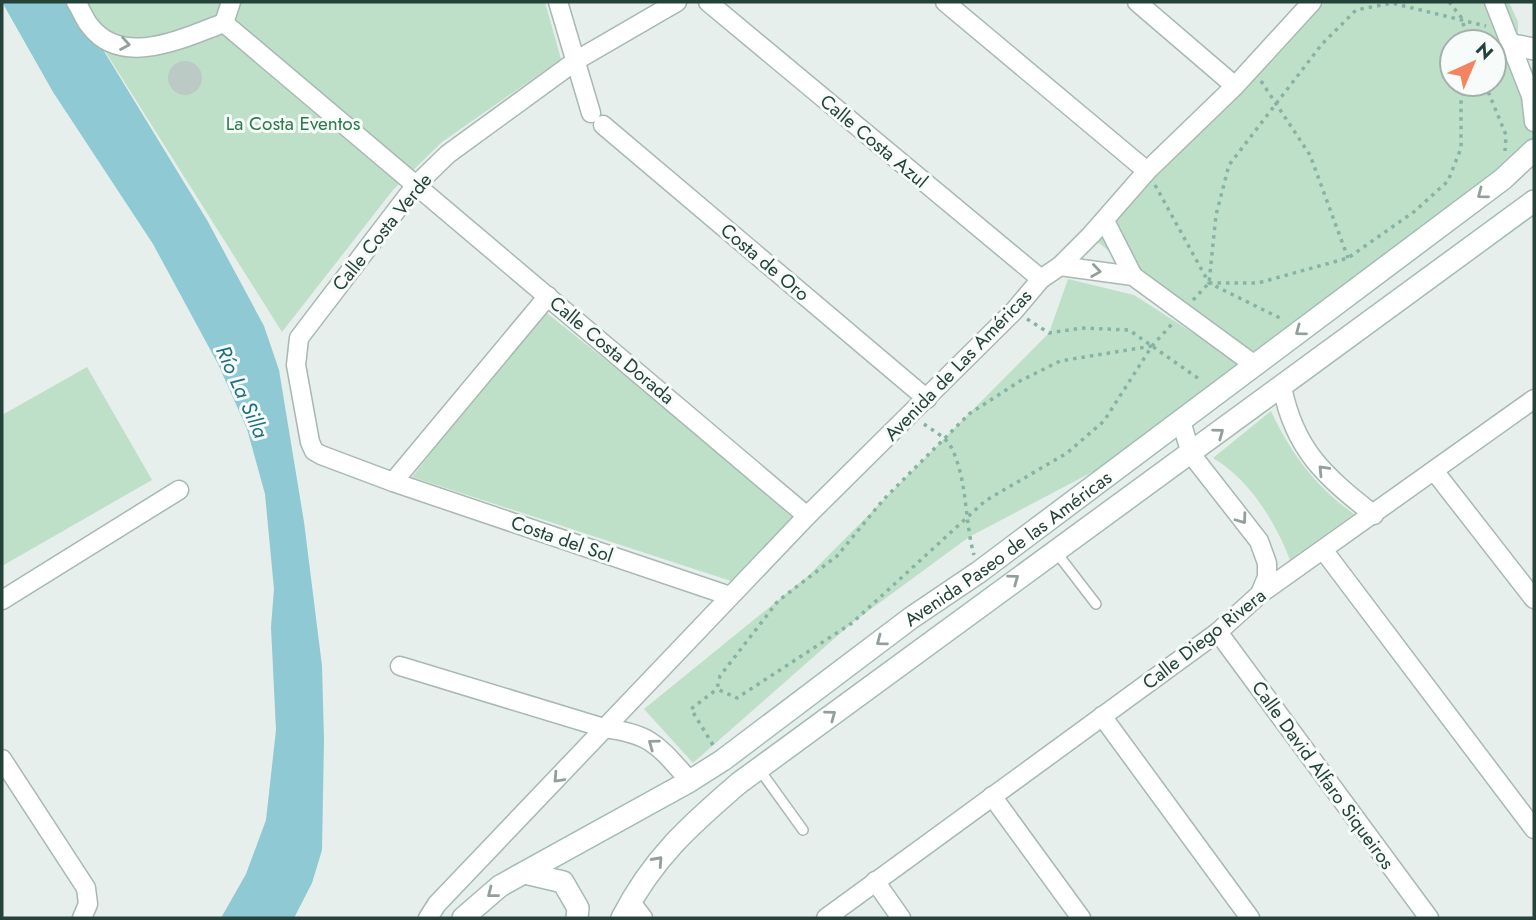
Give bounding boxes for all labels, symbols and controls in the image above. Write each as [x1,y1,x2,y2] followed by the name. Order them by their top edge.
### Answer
[1438,28,1508,98] north arrow
[119,36,130,51] one-way arrow
[1470,36,1499,66] text: N
[814,88,934,194] street label: Calle Costa Azul
[226,110,361,137] park label: La Costa Eventos
[326,167,438,297] street label: Calle Costa Verde
[1477,186,1490,199] one-way arrow
[715,217,815,307] street label: Costa de Oro
[1091,263,1102,278] one-way arrow
[878,283,1038,447] street label: Avenida de Las Américas
[544,290,680,410] street label: Calle Costa Dorada
[1296,323,1308,336] one-way arrow
[208,341,276,444] water label: Río La Silla
[1211,429,1224,441] one-way arrow
[898,464,1117,632] street label: Avenida Paseo de las Américas
[1318,465,1331,478] one-way arrow
[507,509,617,569] street label: Costa del Sol
[1234,511,1246,524] one-way arrow
[1006,575,1019,588] one-way arrow
[1137,582,1271,696] street label: Calle Diego Rivera
[876,632,889,645] one-way arrow
[1245,675,1401,875] street label: Calle David Alfaro Siqueiros
[823,711,836,723] one-way arrow
[649,740,661,752] one-way arrow
[554,770,566,783] one-way arrow
[649,856,662,869] one-way arrow
[488,885,501,897] one-way arrow

